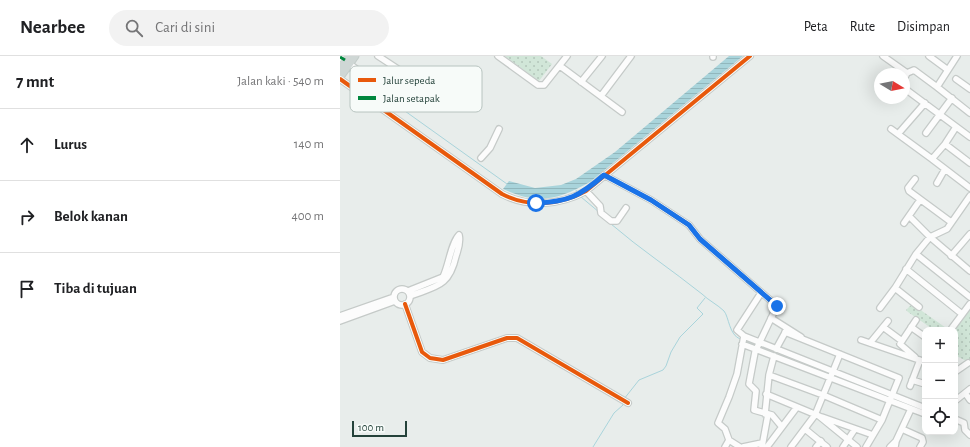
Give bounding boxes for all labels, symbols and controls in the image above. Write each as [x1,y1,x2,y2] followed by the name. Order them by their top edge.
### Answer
[109,10,389,46] search box
[123,17,145,39] icon: search
[20,18,85,37] text: Nearbee
[155,20,215,35] text: Cari di sini
[804,20,828,34] text: Peta
[850,20,875,34] text: Rute
[897,20,950,34] text: Disimpan
[350,66,482,112] legend
[874,68,910,104] north arrow
[16,73,54,90] text: 7 mnt
[237,75,324,88] text: Jalan kaki · 540 m
[383,75,435,86] text: Jalur sepeda
[383,93,440,104] text: Jalan setapak
[16,134,38,156] icon: ahead
[54,137,87,152] text: Lurus
[294,138,324,151] text: 140 m
[527,194,545,212] route start
[16,206,38,228] icon: right
[54,209,128,224] text: Belok kanan
[291,210,324,223] text: 400 m
[16,278,38,300] icon: arrive
[54,281,137,296] text: Tiba di tujuan
[768,297,786,315] route end
[922,327,958,435] map controls
[922,327,958,363] button: +
[922,363,958,399] button: −
[922,399,958,435] button: locate
[352,419,407,438] scale bar
[358,422,384,433] text: 100 m

